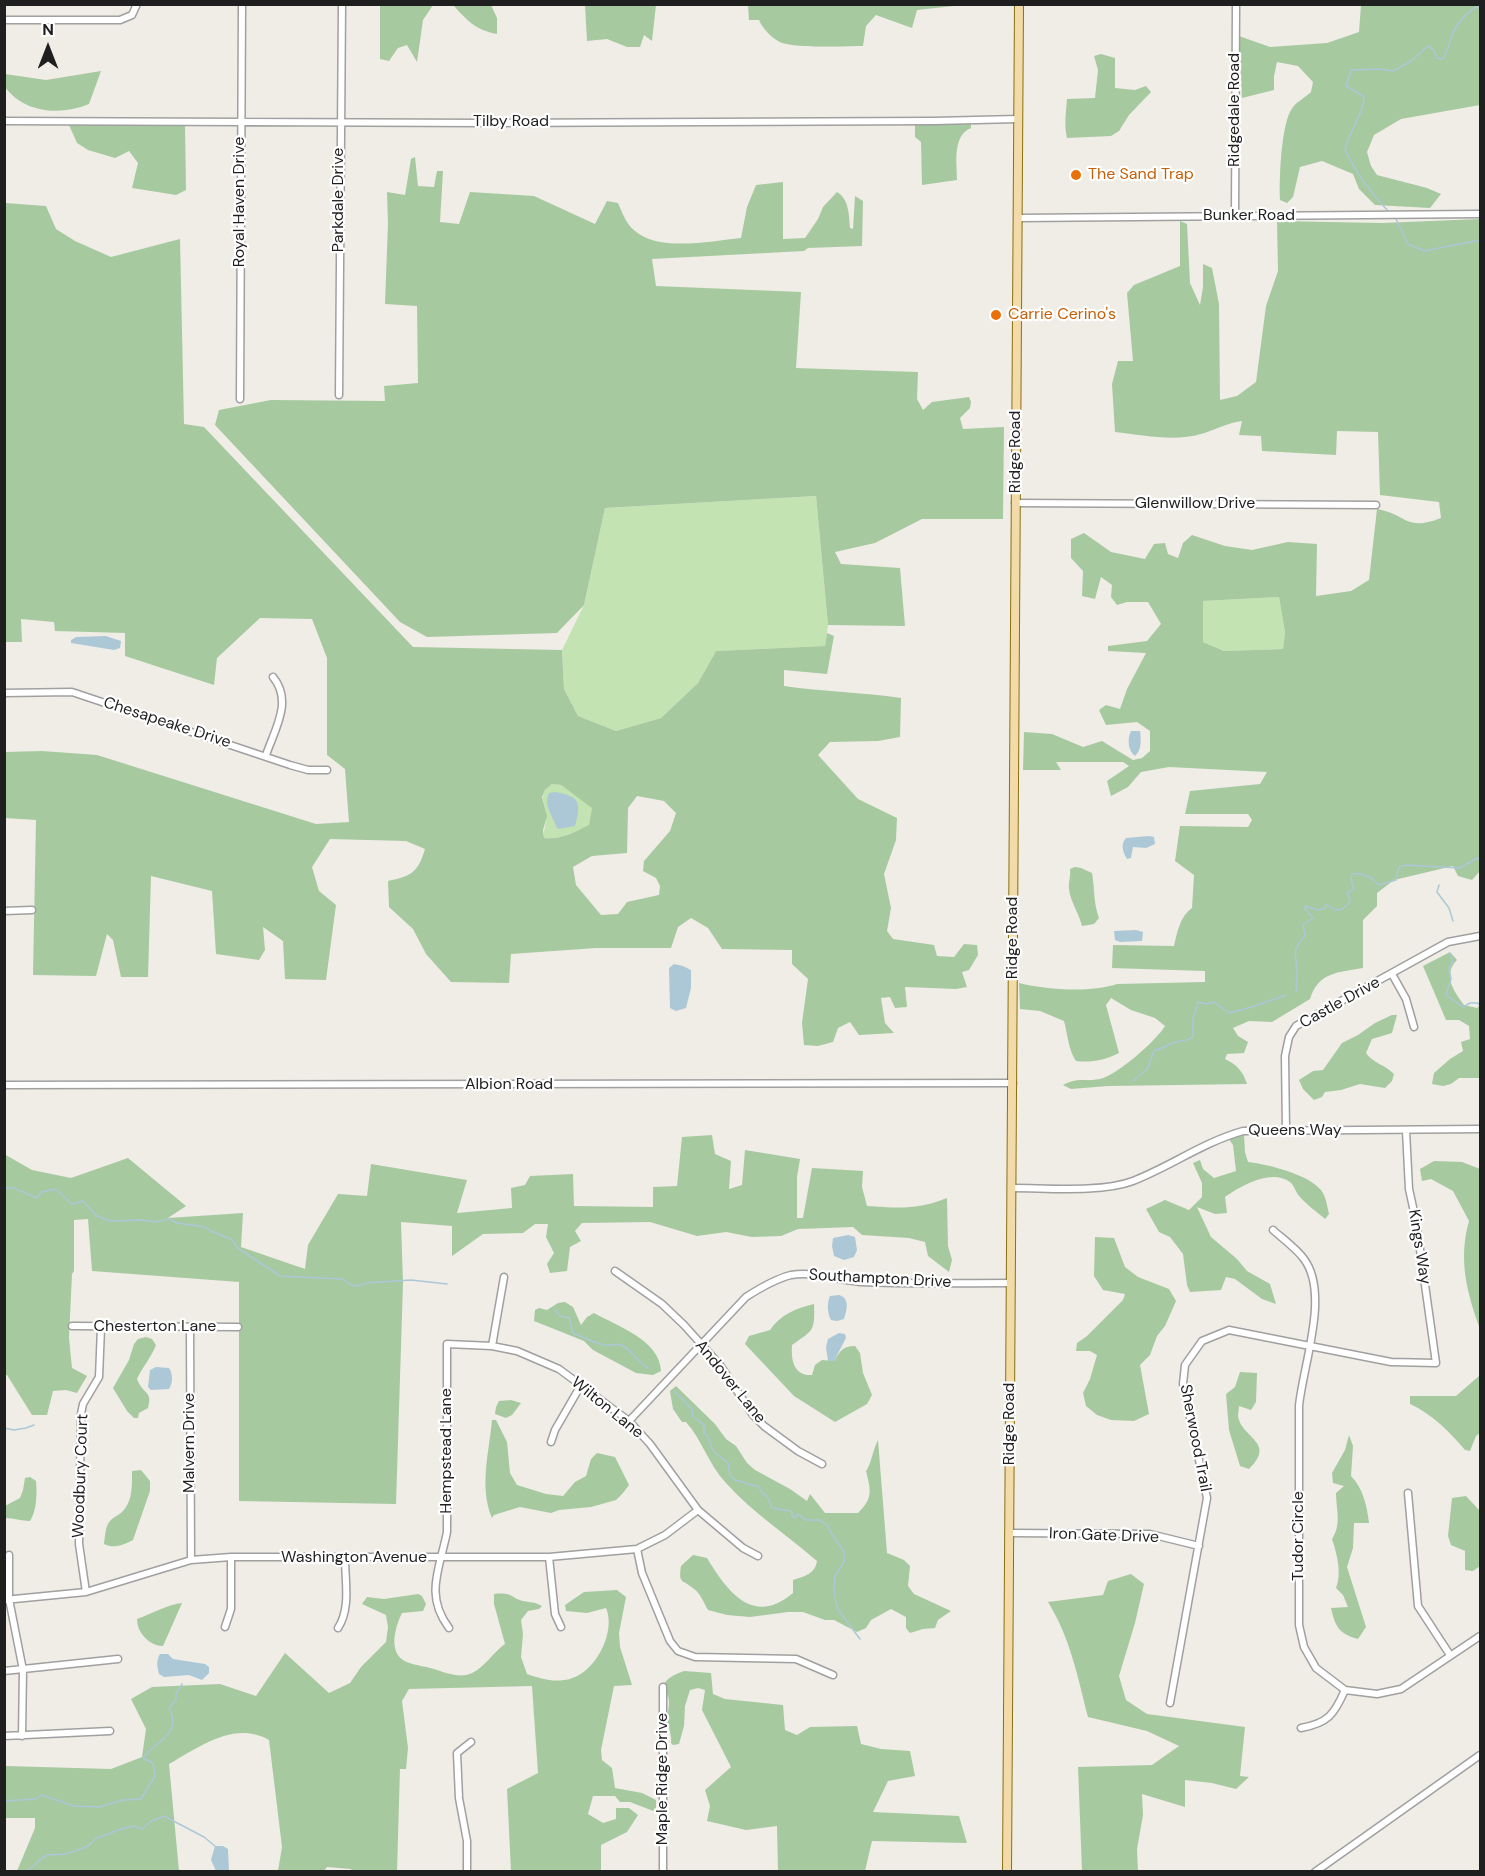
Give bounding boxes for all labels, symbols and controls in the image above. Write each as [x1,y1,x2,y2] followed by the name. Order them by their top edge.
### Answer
[18,18,78,78] north arrow
[42,19,54,40] text: N
[1225,53,1245,167] street label: Ridgedale Road
[473,112,549,132] street label: Tilby Road
[230,137,250,267] street label: Royal Haven Drive
[329,148,349,252] street label: Parkdale Drive
[1088,165,1194,185] place label: The Sand Trap
[1069,168,1083,182] marker: The Sand Trap
[1203,206,1295,226] street label: Bunker Road
[1008,305,1116,325] place label: Carrie Cerino's
[989,308,1003,322] marker: Carrie Cerino's
[1006,411,1026,493] street label: Ridge Road
[1135,494,1255,514] street label: Glenwillow Drive
[101,693,233,753] street label: Chesapeake Drive
[1003,897,1023,979] street label: Ridge Road
[1296,973,1384,1033] street label: Castle Drive
[465,1075,553,1095] street label: Albion Road
[1248,1121,1342,1141] street label: Queens Way
[1404,1208,1434,1286] street label: Kings Way
[808,1266,952,1292] street label: Southampton Drive
[94,1317,216,1337] street label: Chesterton Lane
[691,1336,769,1428] street label: Andover Lane
[567,1373,647,1443] street label: Wilton Lane
[1000,1383,1020,1465] street label: Ridge Road
[1175,1383,1215,1493] street label: Sherwood Trail
[437,1388,457,1514] street label: Hempstead Lane
[180,1393,200,1493] street label: Malvern Drive
[69,1414,93,1538] street label: Woodbury Court
[1289,1491,1309,1581] street label: Tudor Circle
[1049,1524,1159,1548] street label: Iron Gate Drive
[281,1548,427,1568] street label: Washington Avenue
[653,1713,673,1845] street label: Maple Ridge Drive

